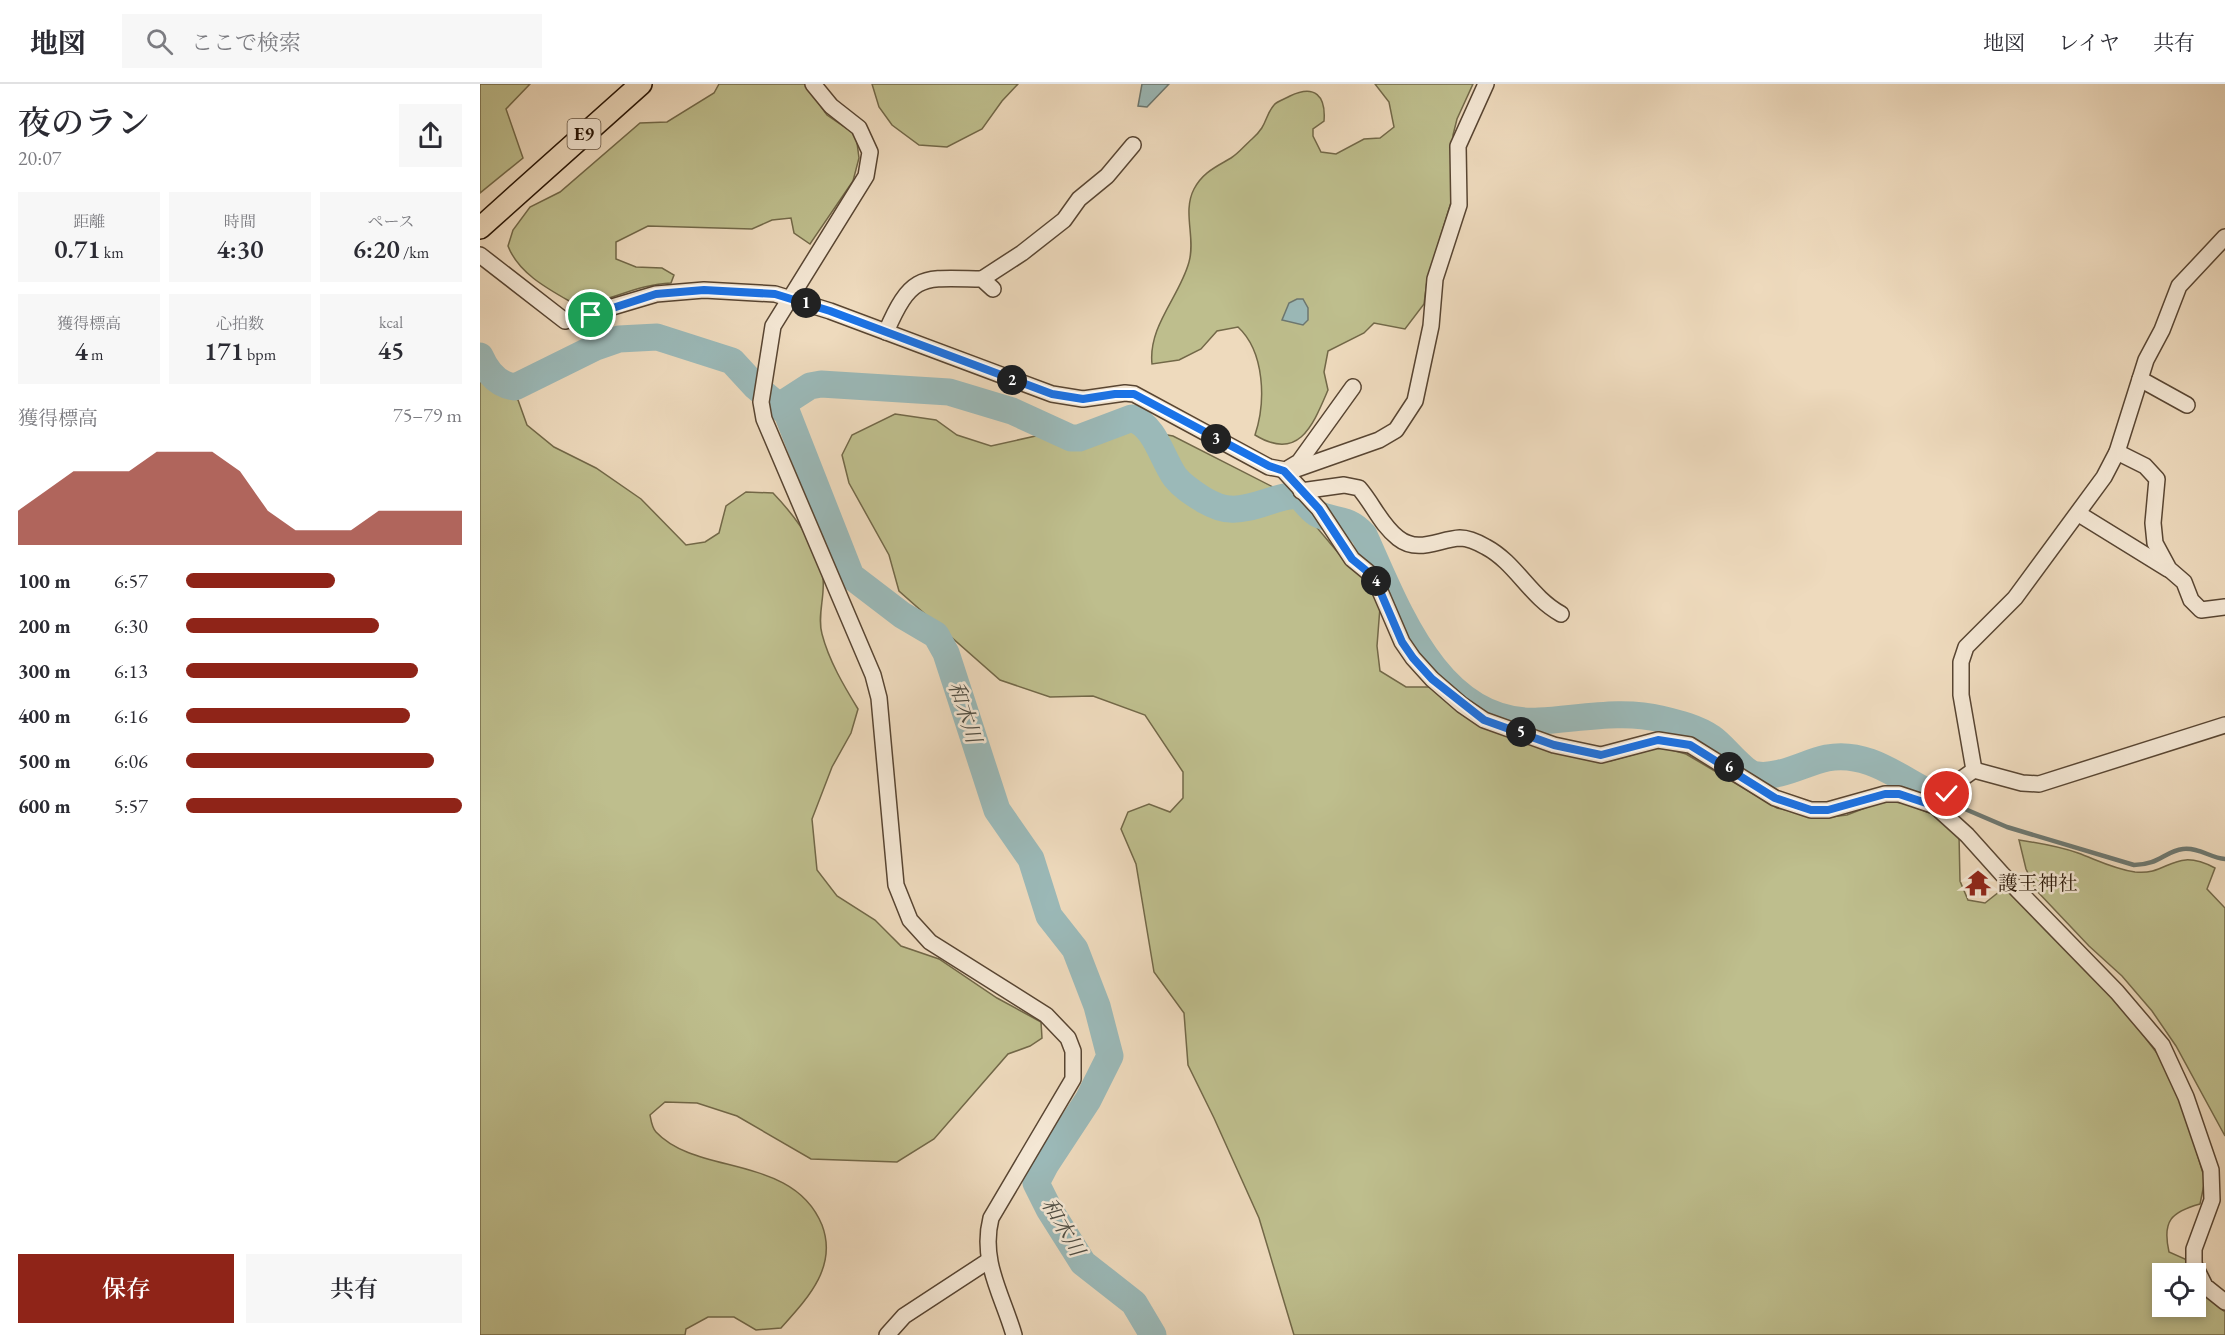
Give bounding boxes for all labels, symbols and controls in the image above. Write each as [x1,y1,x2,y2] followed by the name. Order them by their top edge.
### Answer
[122,14,542,68] search box
[30,25,86,61] text: 地図
[143,25,176,58] icon: search
[191,28,301,57] text: ここで検索
[1983,29,2025,56] text: 地図
[2058,29,2120,56] text: レイヤ
[2153,29,2195,56] text: 共有
[18,101,150,144] text: 夜のラン
[399,104,462,167] button: share
[568,119,600,149] road number: E9
[18,145,61,171] text: 20:07
[73,211,105,232] text: 距離
[224,211,256,232] text: 時間
[367,211,415,232] text: ペース
[54,232,101,266] text: 0.71
[216,232,264,266] text: 4:30
[353,232,400,266] text: 6:20
[101,242,124,263] text: km
[400,242,429,263] text: /km
[791,288,821,318] pin: 1
[565,289,616,340] pin
[802,292,810,313] text: 1
[574,298,607,331] icon: arrive
[379,312,403,333] text: kcal
[57,313,121,334] text: 獲得標高
[216,313,264,334] text: 心拍数
[378,333,404,367] text: 45
[75,334,88,368] text: 4
[204,334,244,368] text: 171
[88,344,104,365] text: m
[244,344,276,365] text: bpm
[997,365,1027,395] pin: 2
[1008,369,1016,390] text: 2
[393,402,462,428] text: 75–79 m
[18,405,98,431] text: 獲得標高
[1201,424,1231,454] pin: 3
[1212,428,1220,449] text: 3
[1361,566,1391,596] pin: 4
[18,568,71,594] text: 100 m
[114,568,148,594] text: 6:57
[1372,570,1380,591] text: 4
[18,613,71,639] text: 200 m
[114,613,148,639] text: 6:30
[18,658,71,684] text: 300 m
[114,658,148,684] text: 6:13
[943,678,989,748] water label: 和木川
[18,703,71,729] text: 400 m
[114,703,148,729] text: 6:16
[1506,717,1536,747] pin: 5
[1517,721,1525,742] text: 5
[18,748,71,774] text: 500 m
[114,748,148,774] text: 6:06
[1714,752,1744,782] pin: 6
[1725,756,1733,777] text: 6
[1921,768,1972,819] pin
[1930,777,1963,810] icon: check
[18,793,71,819] text: 600 m
[114,793,148,819] text: 5:57
[1963,868,1993,898] temple icon: 護王神社
[1998,870,2078,896] place label: 護王神社
[1036,1193,1092,1263] water label: 和木川
[18,1254,234,1323] button: 保存
[246,1254,462,1323] button: 共有
[2152,1263,2206,1317] map controls
[2152,1263,2206,1317] button: locate

